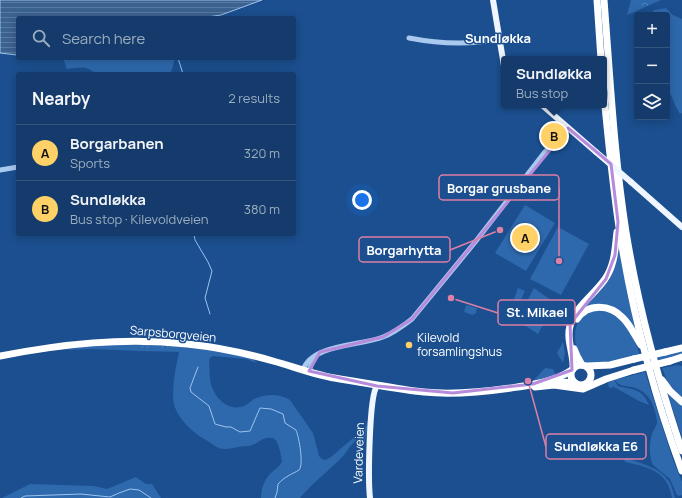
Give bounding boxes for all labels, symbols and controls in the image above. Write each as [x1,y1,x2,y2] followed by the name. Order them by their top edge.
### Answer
[634,12,670,120] map controls
[634,12,670,48] button: +
[16,16,296,60] search box
[30,27,52,49] icon: search
[62,28,145,49] text: Search here
[465,29,531,47] district label: Sundløkka
[634,48,670,84] button: −
[501,56,607,108] popup
[516,63,592,84] text: Sundløkka
[516,84,568,102] text: Bus stop
[634,84,670,120] button: layers
[32,87,90,110] text: Nearby
[228,89,280,107] text: 2 results
[541,121,567,151] pin: B
[70,133,164,154] text: Borgarbanen
[41,144,49,162] text: A
[244,144,280,162] text: 320 m
[70,154,110,172] text: Sports
[439,175,559,200] callout: Borgar grusbane
[447,179,551,197] text: Borgar grusbane
[70,189,146,210] text: Sundløkka
[352,190,372,210] your location
[41,200,49,218] text: B
[244,200,280,218] text: 380 m
[70,210,208,228] text: Bus stop · Kilevoldveien
[512,223,538,253] pin: A
[359,237,450,262] callout: Borgarhytta
[366,241,442,259] text: Borgarhytta
[498,300,575,325] callout: St. Mikael
[506,303,568,321] text: St. Mikael
[129,321,217,346] street label: Sarpsborgveien
[417,329,502,360] place label: Kilevold forsamlingshus
[404,340,414,350] marker: Kilevold forsamlingshus
[349,422,368,484] street label: Vardeveien
[546,434,646,459] callout: Sundløkka E6
[554,437,638,455] text: Sundløkka E6

